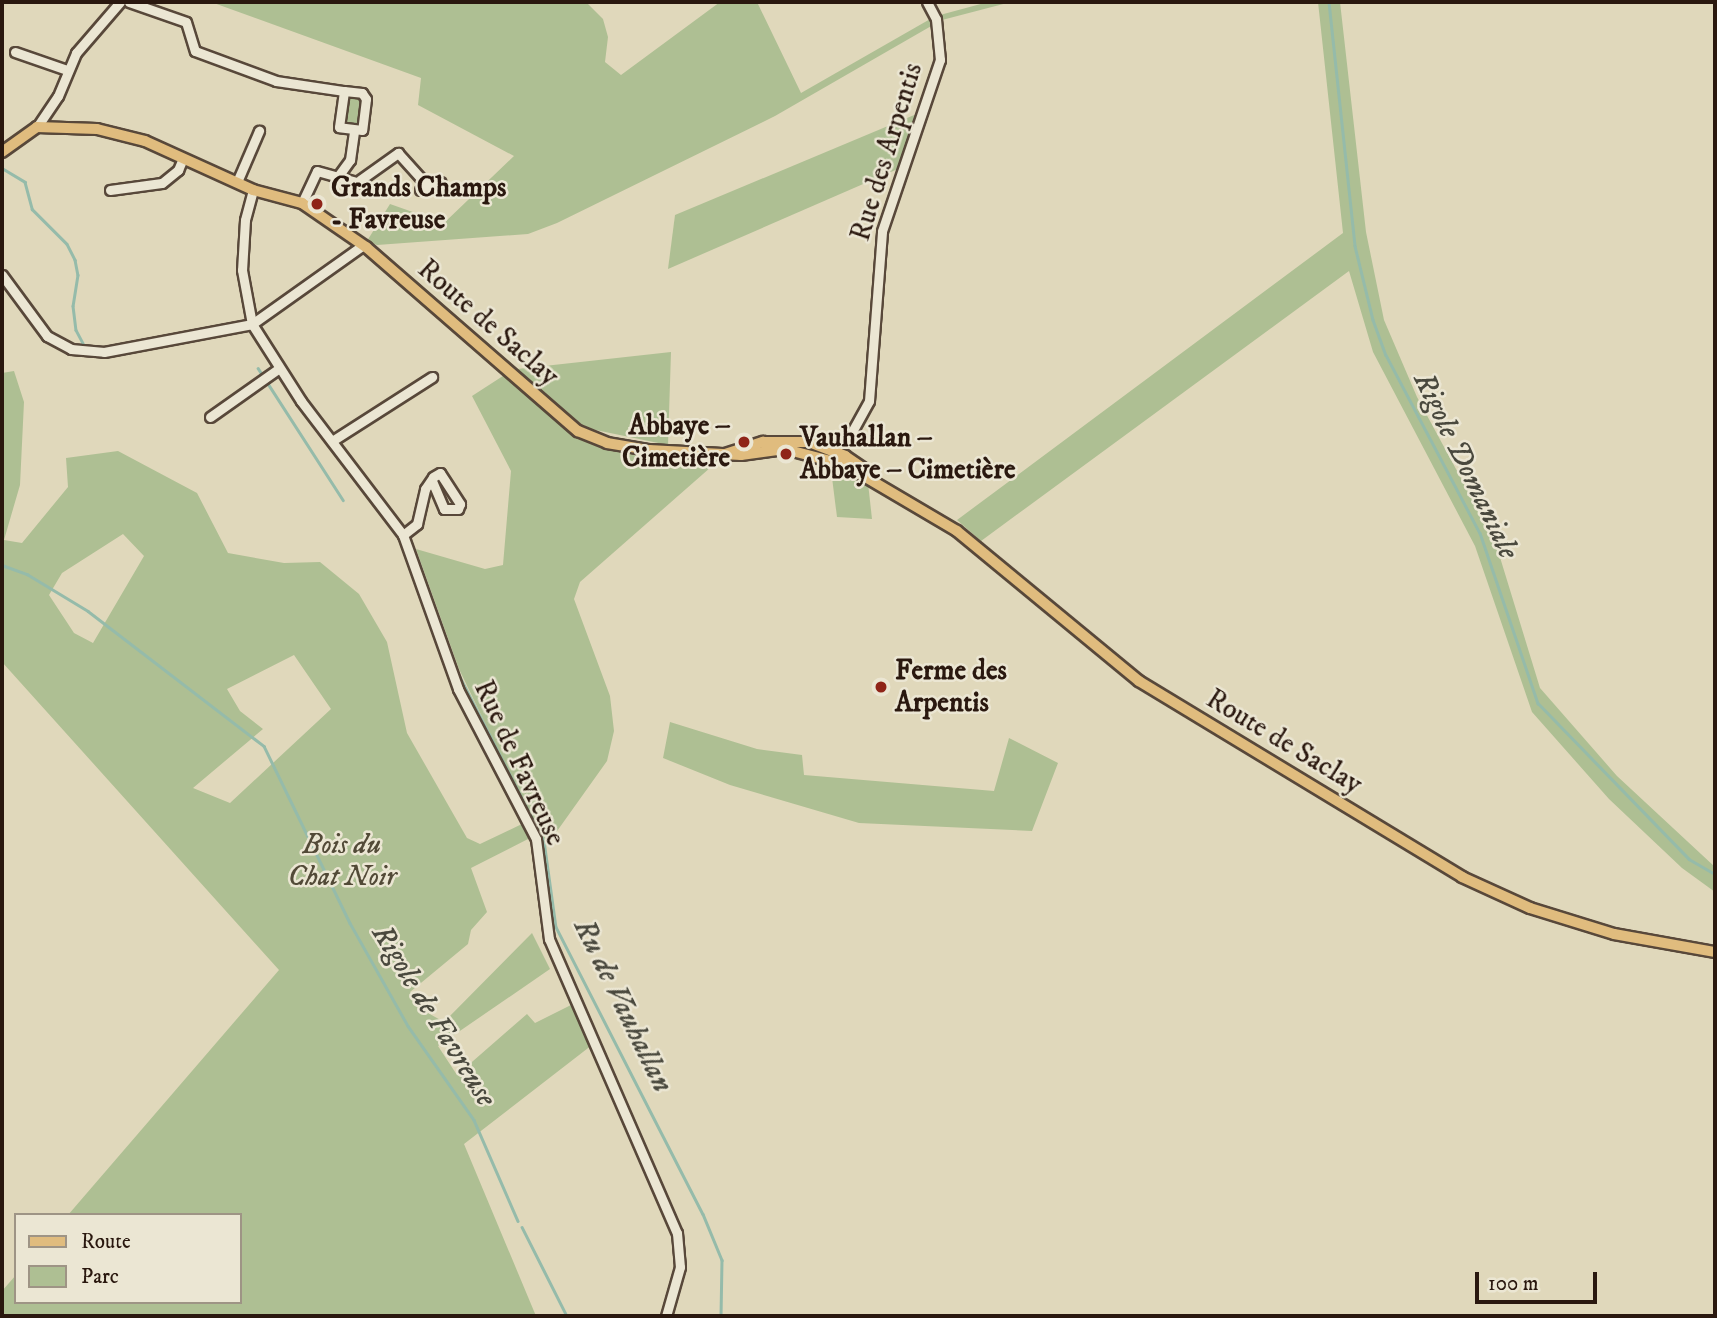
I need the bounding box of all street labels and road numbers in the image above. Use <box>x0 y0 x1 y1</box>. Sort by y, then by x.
street label: Rue des Arpentis <box>844 59 930 245</box>
street label: Route de Saclay <box>411 253 565 393</box>
street label: Rue de Favreuse <box>466 675 572 851</box>
street label: Route de Saclay <box>1200 682 1368 802</box>

